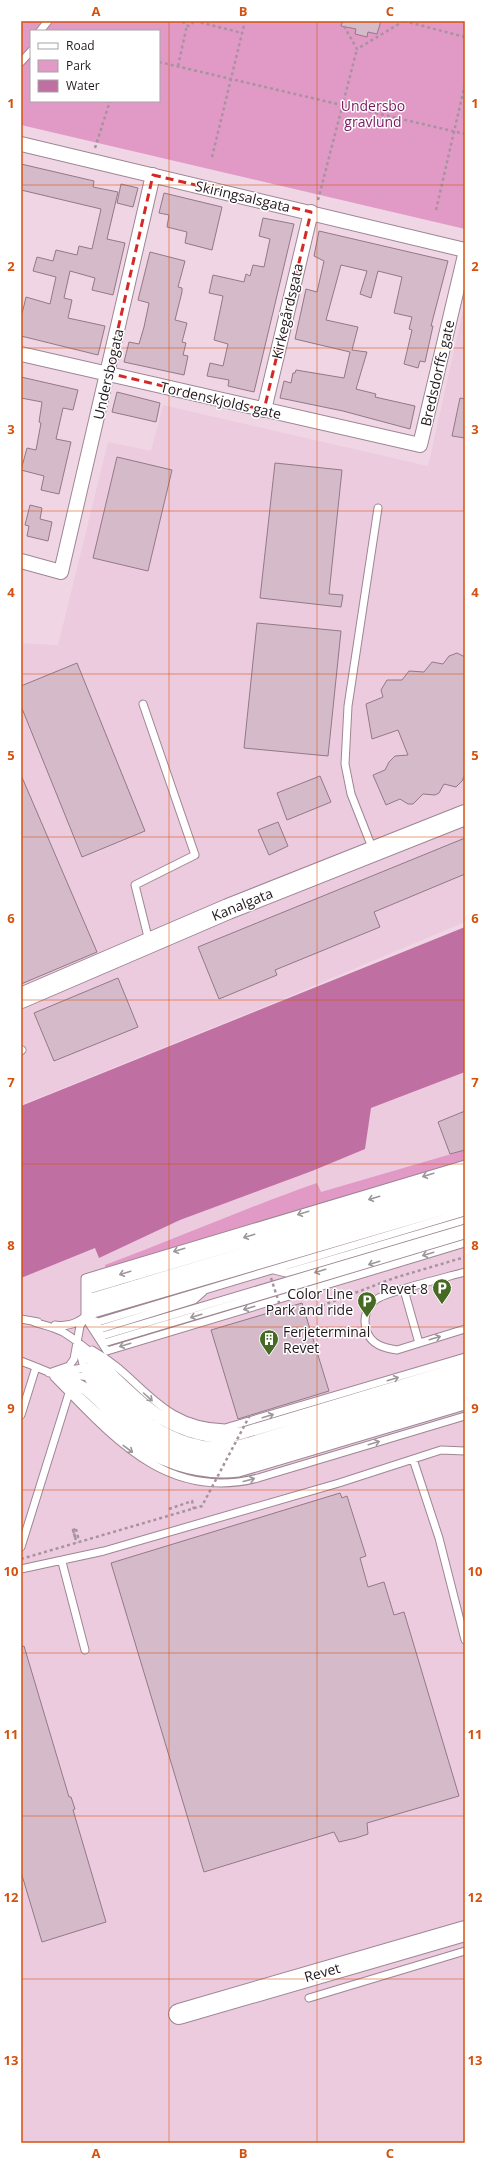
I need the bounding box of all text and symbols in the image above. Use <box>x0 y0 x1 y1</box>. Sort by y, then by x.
text: A <box>92 2 101 20</box>
text: B <box>239 2 248 20</box>
text: C <box>386 2 394 20</box>
legend <box>30 30 160 102</box>
text: Road <box>66 37 95 54</box>
text: Park <box>66 57 92 74</box>
text: Water <box>66 77 100 94</box>
text: 1 <box>7 94 15 112</box>
text: 1 <box>471 94 479 112</box>
park label: Undersbo gravlund <box>341 96 405 131</box>
street label: Skiringsalsgata <box>194 176 292 216</box>
text: 2 <box>7 257 15 275</box>
text: 2 <box>471 257 479 275</box>
street label: Kirkegårdsgata <box>267 261 307 361</box>
street label: Bredsdorffs gate <box>416 318 458 428</box>
street label: Undersbogata <box>88 327 128 421</box>
street label: Tordenskjolds gate <box>159 377 283 423</box>
text: 3 <box>7 420 15 438</box>
text: 3 <box>471 420 479 438</box>
text: 4 <box>7 583 15 601</box>
text: 4 <box>471 583 479 601</box>
text: 5 <box>7 746 15 764</box>
text: 5 <box>471 746 479 764</box>
street label: Kanalgata <box>209 883 275 925</box>
text: 6 <box>7 909 15 927</box>
text: 6 <box>471 909 479 927</box>
text: 7 <box>7 1073 15 1091</box>
text: 7 <box>471 1073 479 1091</box>
one-way arrow <box>421 1172 434 1179</box>
one-way arrow <box>368 1195 381 1202</box>
one-way arrow <box>297 1210 310 1217</box>
one-way arrow <box>243 1233 256 1240</box>
text: 8 <box>7 1236 15 1254</box>
text: 8 <box>471 1236 479 1254</box>
one-way arrow <box>172 1247 185 1254</box>
one-way arrow <box>421 1251 434 1258</box>
one-way arrow <box>368 1260 381 1267</box>
one-way arrow <box>314 1268 327 1275</box>
one-way arrow <box>119 1270 132 1277</box>
parking icon: Revet 8 <box>431 1277 453 1305</box>
place label: Revet 8 <box>380 1279 428 1298</box>
place label: Color Line Park and ride <box>266 1284 353 1319</box>
parking icon: Color Line Park and ride <box>356 1290 378 1318</box>
one-way arrow <box>243 1305 256 1312</box>
one-way arrow <box>190 1313 203 1320</box>
place label: Ferjeterminal Revet <box>283 1322 370 1357</box>
building icon: Ferjeterminal Revet <box>258 1328 280 1356</box>
one-way arrow <box>428 1334 441 1341</box>
one-way arrow <box>119 1342 132 1349</box>
one-way arrow <box>386 1375 399 1382</box>
one-way arrow <box>143 1392 153 1401</box>
text: 9 <box>7 1399 15 1417</box>
text: 9 <box>471 1399 479 1417</box>
one-way arrow <box>262 1412 275 1419</box>
one-way arrow <box>367 1439 380 1446</box>
one-way arrow <box>122 1444 133 1453</box>
one-way arrow <box>242 1476 255 1484</box>
text: 10 <box>4 1562 18 1580</box>
text: 10 <box>468 1562 482 1580</box>
text: 11 <box>4 1725 18 1743</box>
text: 11 <box>468 1725 482 1743</box>
text: 12 <box>4 1888 19 1906</box>
text: 12 <box>468 1888 483 1906</box>
street label: Revet <box>302 1958 342 1986</box>
text: 13 <box>4 2051 18 2069</box>
text: 13 <box>468 2051 482 2069</box>
text: A <box>92 2144 101 2162</box>
text: B <box>239 2144 248 2162</box>
text: C <box>386 2144 394 2162</box>

